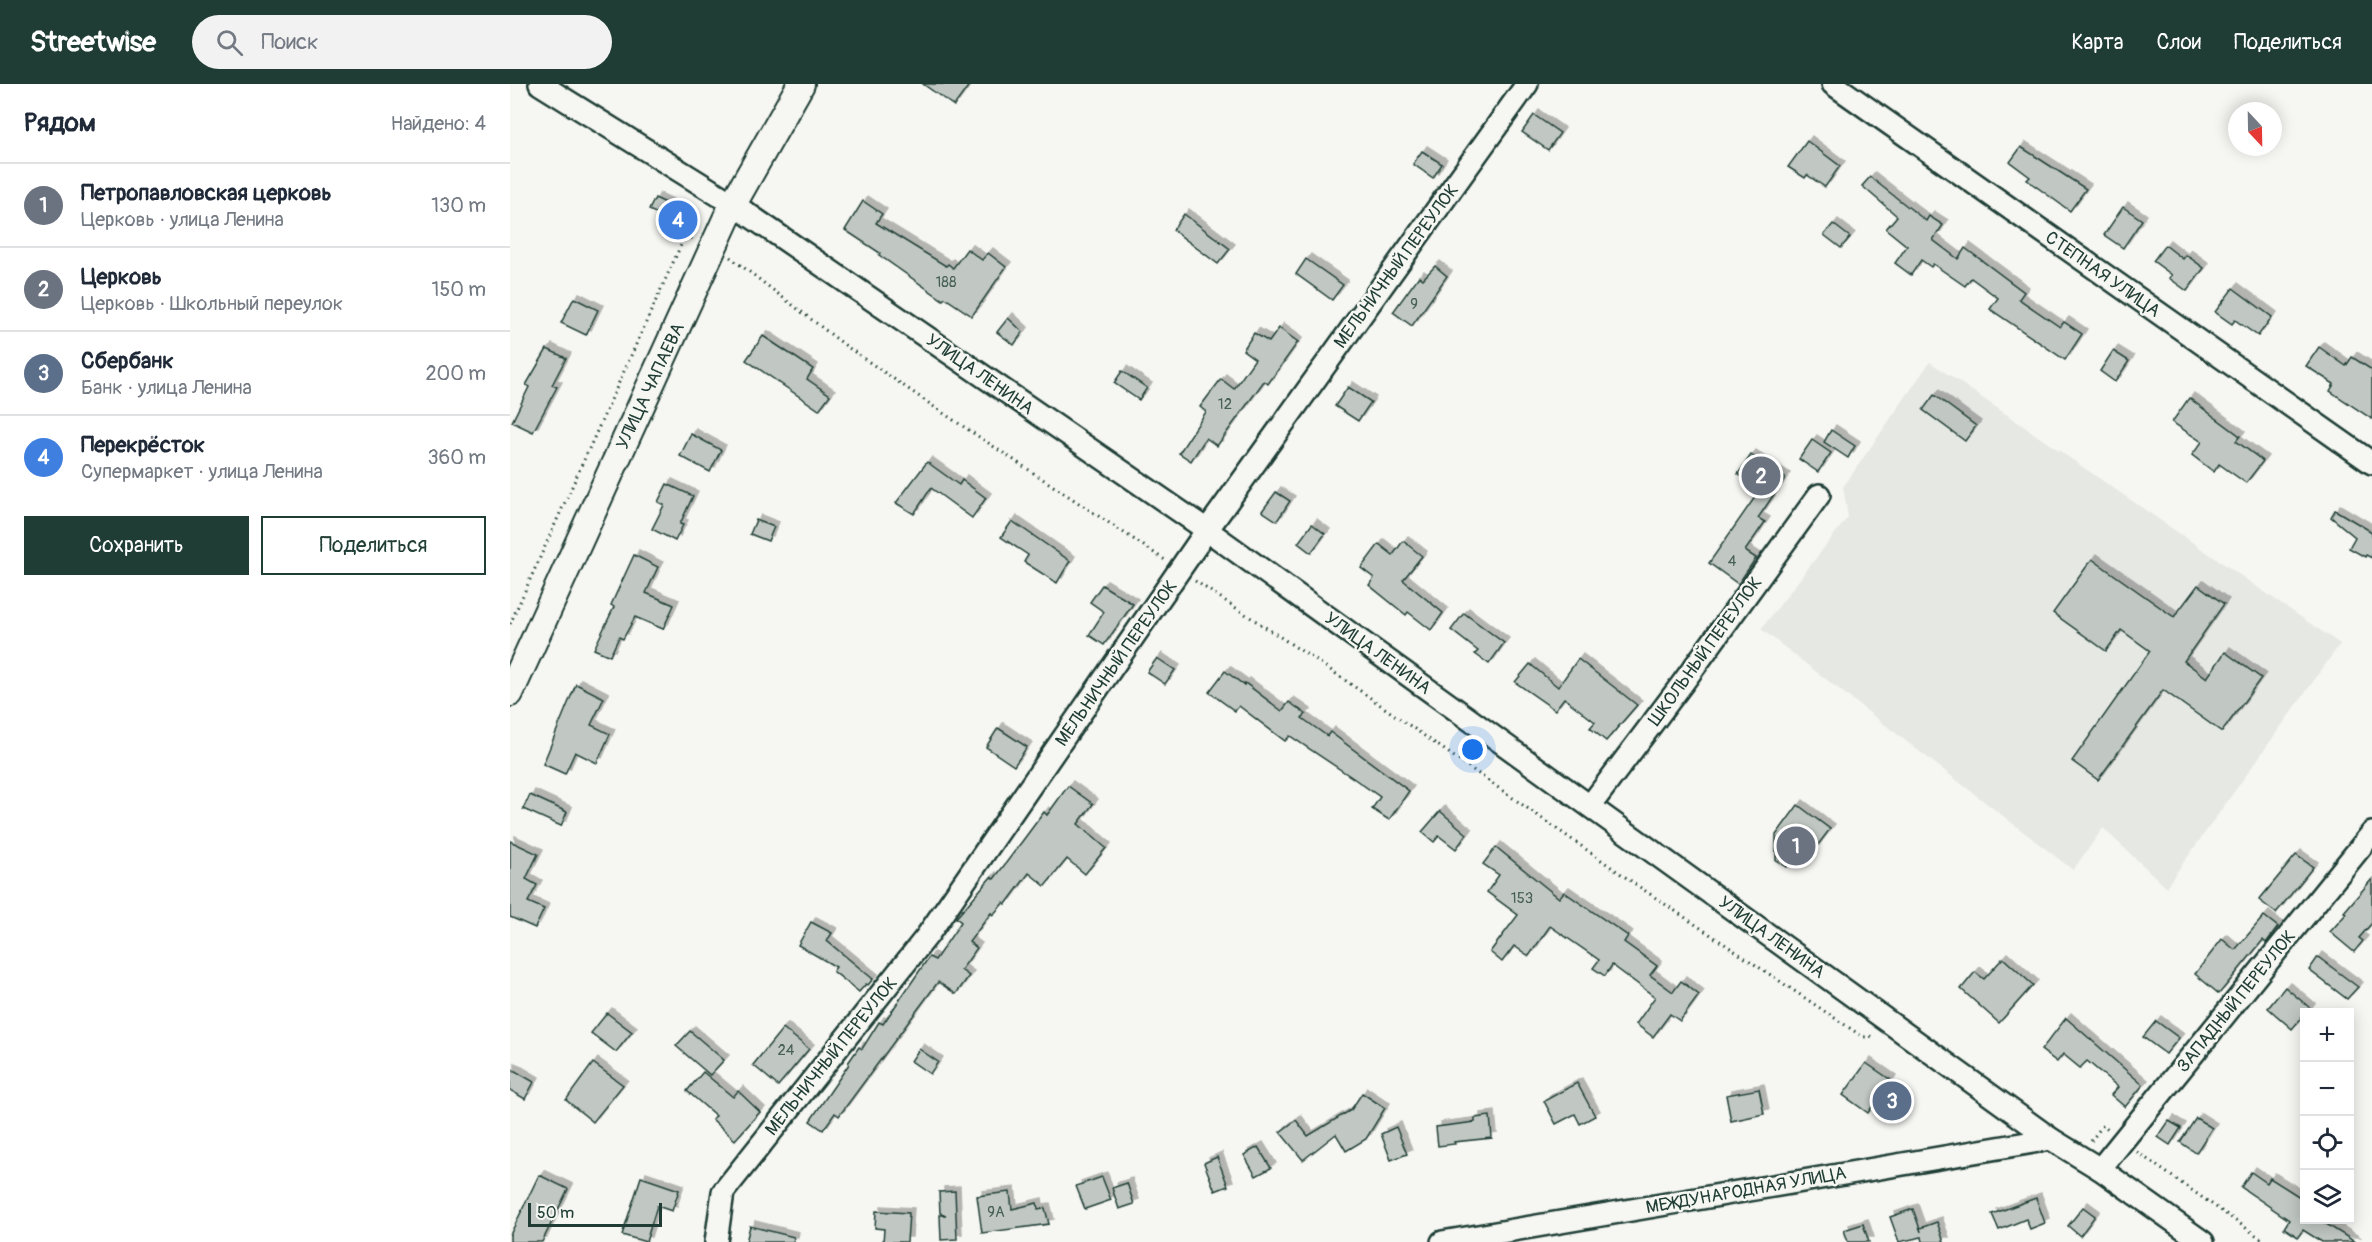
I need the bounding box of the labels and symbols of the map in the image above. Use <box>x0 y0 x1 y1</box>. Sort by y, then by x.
north arrow <box>2228 102 2282 156</box>
street label: МЕЛЬНИЧНЫЙ ПЕРЕУЛОК <box>1329 180 1464 353</box>
pin: 4 <box>658 198 698 242</box>
street label: СТЕПНАЯ УЛИЦА <box>2041 226 2165 323</box>
house number: 188 <box>936 273 957 292</box>
house number: 9 <box>1410 295 1418 314</box>
street label: УЛИЦА ЧАПАЕВА <box>611 319 690 453</box>
street label: УЛИЦА ЛЕНИНА <box>921 329 1038 420</box>
house number: 12 <box>1218 395 1232 414</box>
pin: 2 <box>1742 454 1780 498</box>
house number: 4 <box>1728 552 1737 571</box>
street label: ШКОЛЬНЫЙ ПЕРЕУЛОК <box>1643 572 1767 730</box>
street label: МЕЛЬНИЧНЫЙ ПЕРЕУЛОК <box>1050 576 1183 751</box>
street label: УЛИЦА ЛЕНИНА <box>1320 607 1436 700</box>
your location <box>1458 735 1487 764</box>
pin: 1 <box>1776 824 1816 868</box>
house number: 153 <box>1511 889 1533 908</box>
street label: УЛИЦА ЛЕНИНА <box>1714 891 1830 984</box>
street label: ЗАПАДНЫЙ ПЕРЕУЛОК <box>2172 925 2301 1077</box>
street label: МЕЛЬНИЧНЫЙ ПЕРЕУЛОК <box>760 972 903 1140</box>
house number: 24 <box>777 1041 795 1060</box>
pin: 3 <box>1872 1078 1912 1124</box>
street label: МЕЖДУНАРОДНАЯ УЛИЦА <box>1644 1161 1848 1219</box>
scale bar <box>528 1200 662 1228</box>
house number: 9А <box>987 1203 1005 1222</box>

